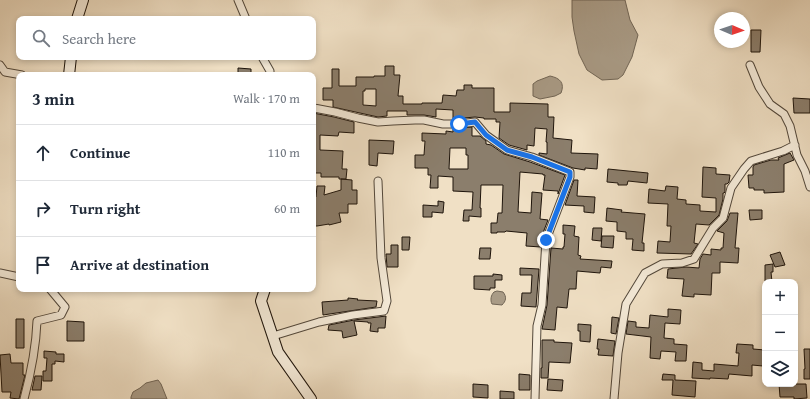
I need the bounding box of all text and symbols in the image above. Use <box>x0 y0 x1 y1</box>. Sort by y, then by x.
north arrow <box>714 12 750 48</box>
search box <box>16 16 316 60</box>
icon: search <box>30 27 52 49</box>
text: Search here <box>62 28 136 49</box>
text: 3 min <box>32 86 74 111</box>
text: Walk · 170 m <box>233 89 300 108</box>
route start <box>450 115 468 133</box>
icon: ahead <box>32 142 54 164</box>
text: Continue <box>70 142 131 163</box>
text: 110 m <box>268 143 300 162</box>
icon: right <box>32 198 54 220</box>
text: Turn right <box>70 198 141 219</box>
text: 60 m <box>274 199 300 218</box>
route end <box>537 231 555 249</box>
icon: arrive <box>32 254 54 276</box>
text: Arrive at destination <box>70 254 209 275</box>
map controls <box>762 279 798 387</box>
button: + <box>762 279 798 315</box>
button: − <box>762 315 798 351</box>
button: layers <box>762 351 798 387</box>

